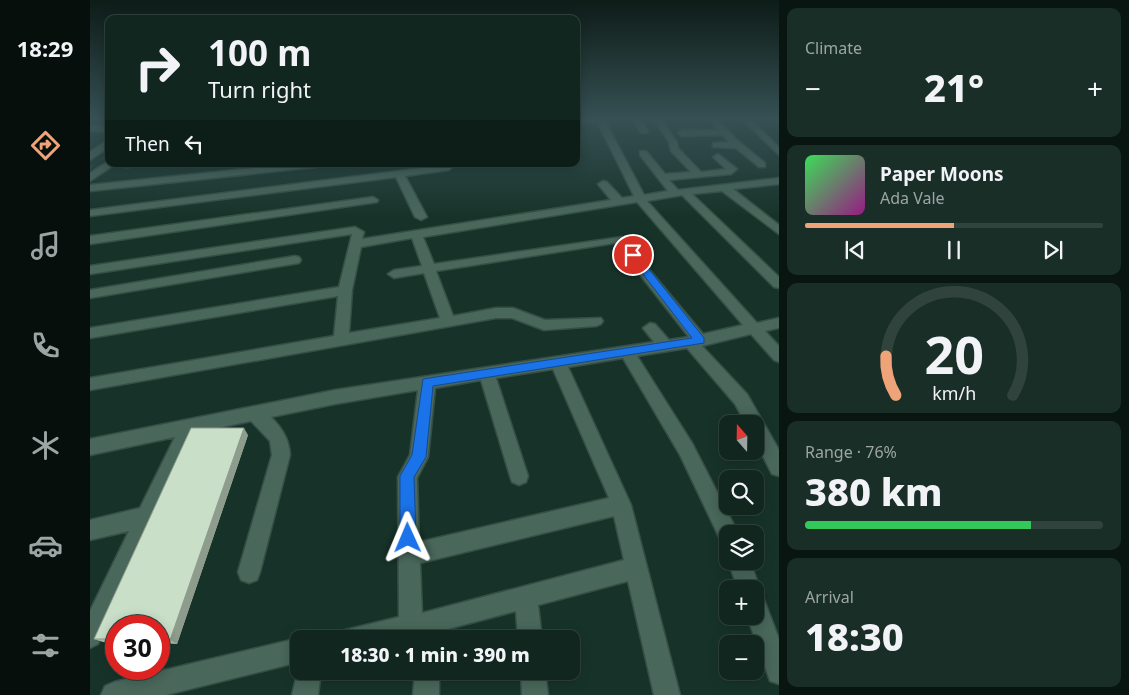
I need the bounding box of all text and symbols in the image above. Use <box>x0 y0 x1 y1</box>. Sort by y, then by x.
text: 100 m <box>208 29 311 76</box>
text: 18:29 <box>17 33 73 63</box>
icon: right <box>125 35 190 100</box>
text: Climate <box>805 37 862 59</box>
text: 21° <box>924 61 984 113</box>
text: − <box>805 69 821 107</box>
text: + <box>1087 69 1103 107</box>
text: Turn right <box>208 74 311 104</box>
icon: directions <box>28 128 63 163</box>
icon: left <box>180 130 208 158</box>
text: Then <box>125 131 170 157</box>
text: Paper Moons <box>880 161 1004 187</box>
text: Ada Vale <box>880 187 945 209</box>
icon: music <box>28 228 63 263</box>
pin <box>612 234 654 276</box>
icon: previous <box>841 236 869 264</box>
icon: pause <box>940 236 968 264</box>
icon: next <box>1039 236 1067 264</box>
icon: arrive <box>619 241 647 269</box>
text: 20 <box>924 318 984 389</box>
icon: phone <box>28 328 63 363</box>
text: km/h <box>932 381 976 405</box>
north arrow <box>719 415 764 460</box>
map controls <box>719 415 764 680</box>
icon: climate <box>28 428 63 463</box>
text: Range · 76% <box>805 441 897 463</box>
text: 380 km <box>805 465 943 517</box>
button: search <box>719 470 764 515</box>
position arrow <box>381 511 433 563</box>
button: layers <box>719 525 764 570</box>
icon: car <box>28 528 63 563</box>
button: + <box>719 580 764 625</box>
text: Arrival <box>805 586 854 608</box>
text: 18:30 <box>805 610 904 662</box>
speed limit sign: 30 <box>105 615 170 680</box>
icon: filters <box>28 628 63 663</box>
button: − <box>719 635 764 680</box>
text: 18:30 · 1 min · 390 m <box>340 642 530 668</box>

